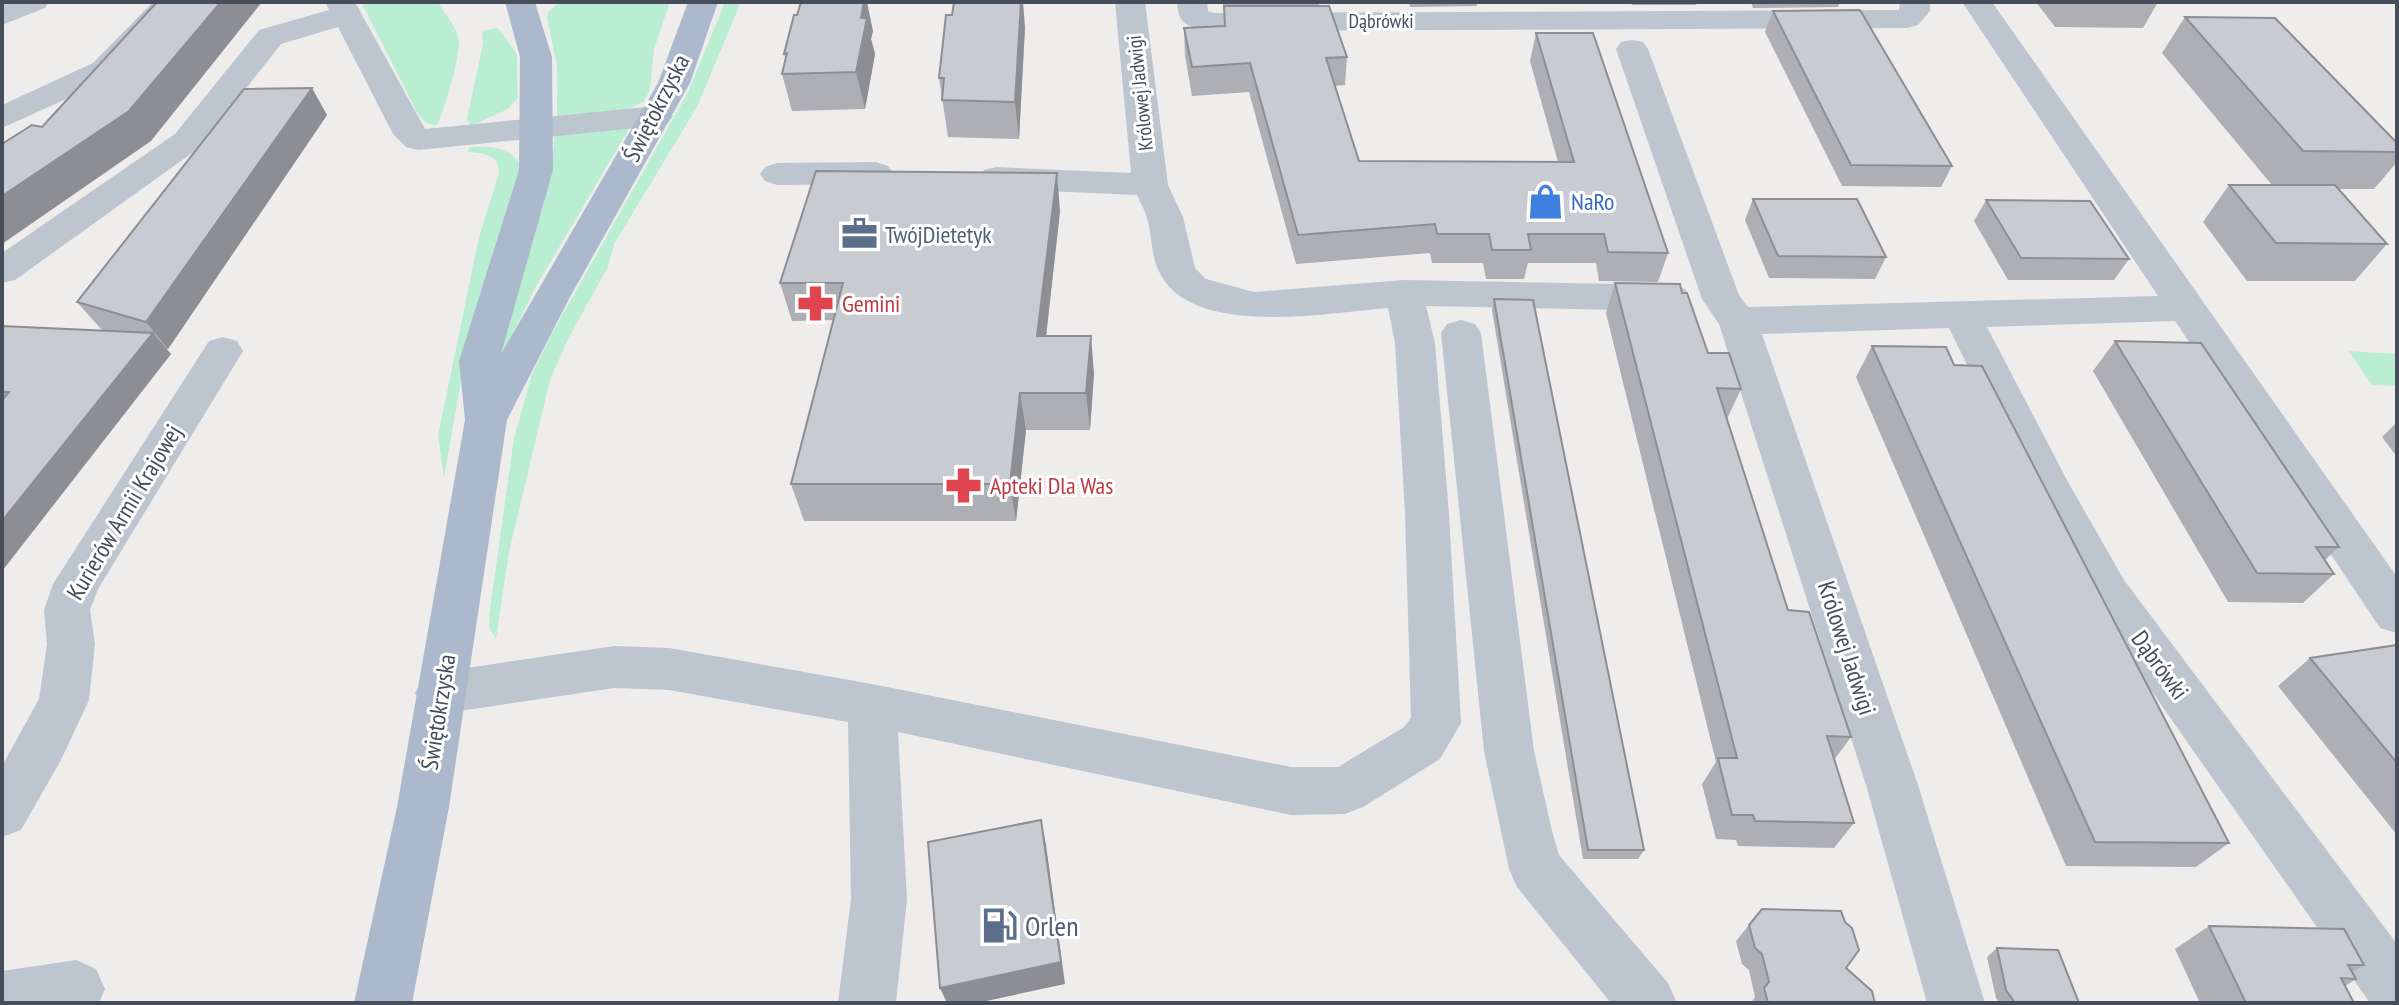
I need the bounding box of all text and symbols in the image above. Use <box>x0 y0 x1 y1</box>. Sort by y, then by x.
street label: Dąbrówki <box>1348 8 1414 34</box>
street label: Królowej Jadwigi <box>1121 34 1159 152</box>
street label: Świętokrzyska <box>616 49 696 167</box>
shop icon: NaRo <box>1526 182 1564 220</box>
place label: NaRo <box>1571 186 1614 217</box>
office icon: TwójDietetyk <box>840 215 878 253</box>
place label: TwójDietetyk <box>885 219 992 250</box>
pharmacy icon: Gemini <box>797 284 835 322</box>
place label: Gemini <box>842 288 900 319</box>
street label: Kurierów Armii Krajowej <box>59 419 189 605</box>
pharmacy icon: Apteki Dla Was <box>945 466 983 504</box>
place label: Apteki Dla Was <box>990 470 1113 501</box>
street label: Królowej Jadwigi <box>1811 577 1883 719</box>
street label: Dąbrówki <box>2125 624 2195 706</box>
street label: Świętokrzyska <box>414 652 462 772</box>
fuel station icon: Orlen <box>980 906 1018 944</box>
place label: Orlen <box>1025 907 1078 944</box>

